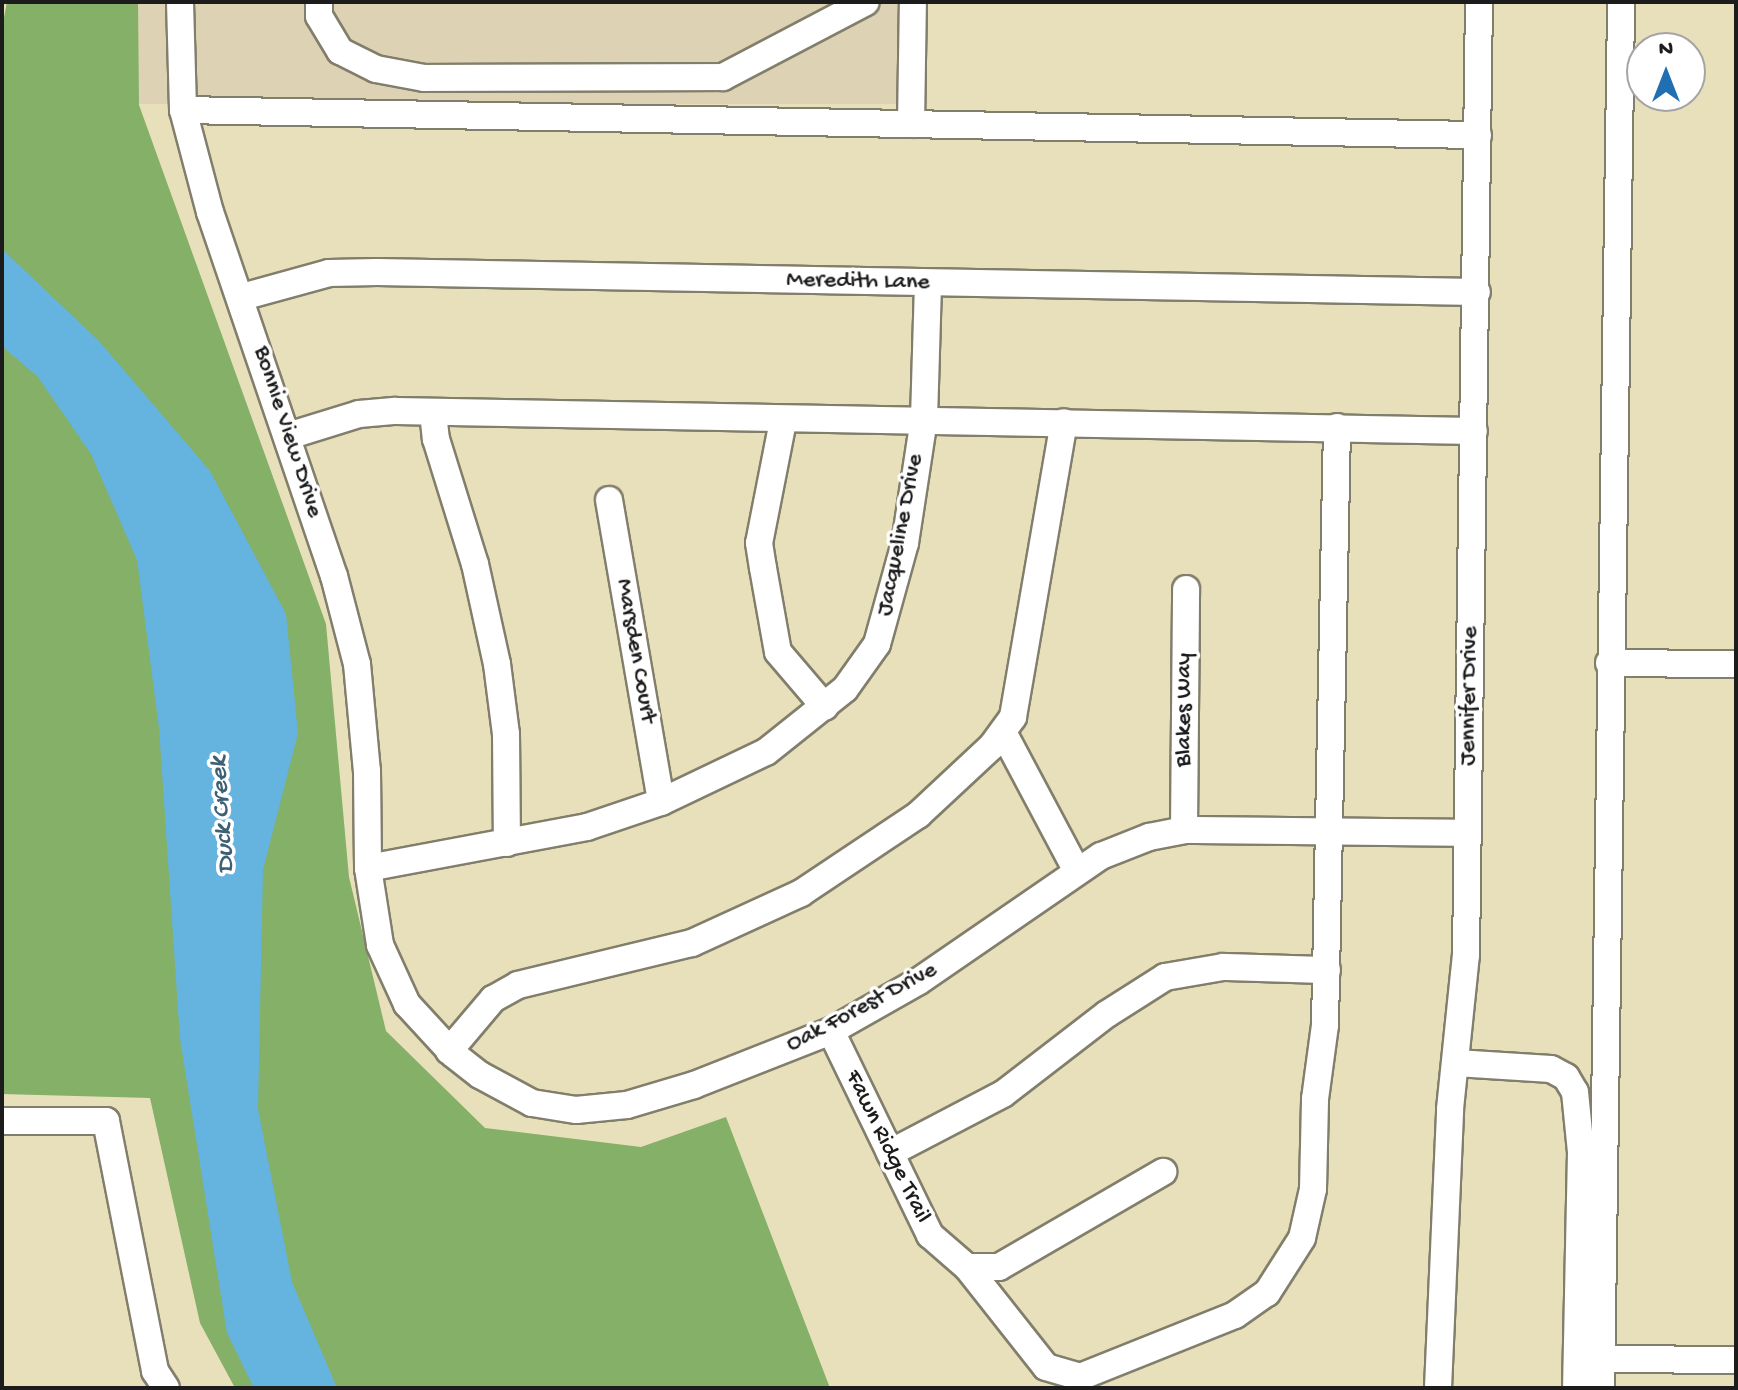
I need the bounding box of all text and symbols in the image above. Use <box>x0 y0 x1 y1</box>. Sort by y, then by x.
north arrow <box>1626 32 1706 112</box>
text: N <box>1659 37 1673 63</box>
street label: Meredith Lane <box>786 266 930 298</box>
street label: Bonnie View Drive <box>246 343 328 521</box>
street label: Jacqueline Drive <box>871 452 931 618</box>
street label: Marsden Court <box>608 577 662 725</box>
street label: Jennifer Drive <box>1454 626 1486 766</box>
street label: Blakes Way <box>1171 653 1199 767</box>
water label: Duck Creek <box>204 755 244 875</box>
street label: Oak Forest Drive <box>782 956 942 1060</box>
street label: Fawn Ridge Trail <box>838 1066 936 1228</box>

